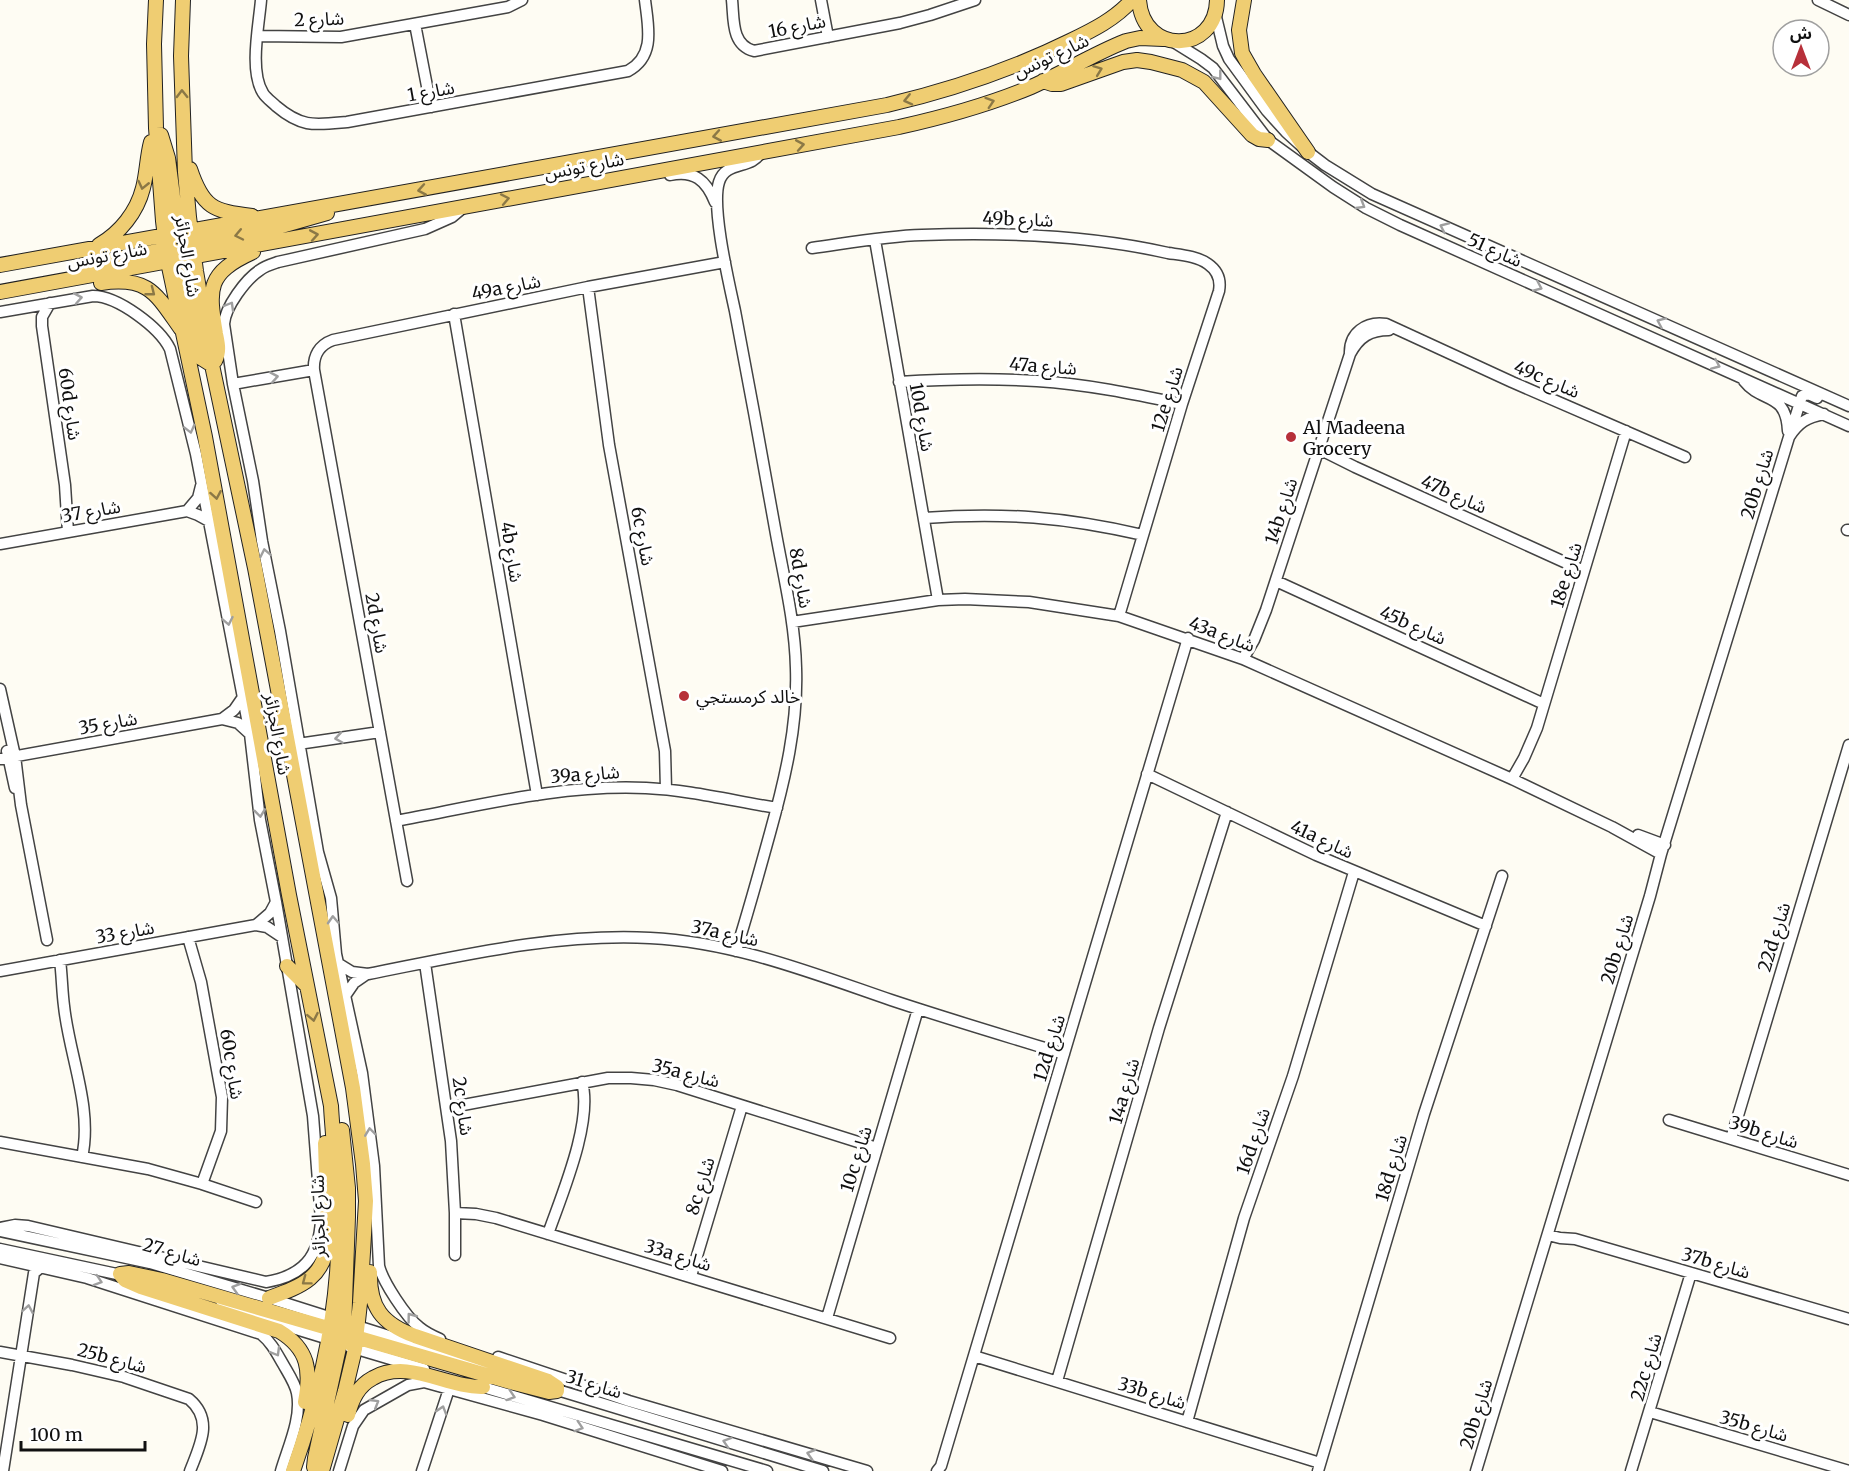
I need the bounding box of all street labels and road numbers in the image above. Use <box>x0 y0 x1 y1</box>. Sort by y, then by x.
street label: شارع 2 <box>294 7 345 34</box>
street label: شارع 16 <box>766 9 828 46</box>
street label: شارع تونس <box>1009 28 1094 86</box>
street label: شارع 1 <box>406 76 457 109</box>
street label: شارع تونس <box>542 147 626 188</box>
street label: 49b شارع <box>982 206 1054 235</box>
street label: شارع الجزائر <box>167 212 206 299</box>
street label: شارع 51 <box>1463 228 1526 275</box>
street label: شارع تونس <box>65 237 149 276</box>
street label: 49a شارع <box>470 269 543 308</box>
street label: 47a شارع <box>1008 352 1078 383</box>
street label: 49c شارع <box>1509 355 1583 406</box>
street label: 12e شارع <box>1146 363 1191 435</box>
street label: 60d شارع <box>51 366 86 442</box>
street label: 10d شارع <box>902 381 939 454</box>
street label: 20b شارع <box>1735 446 1781 523</box>
street label: 47b شارع <box>1416 469 1491 521</box>
street label: 14b شارع <box>1260 475 1305 548</box>
street label: شارع 37 <box>60 495 123 530</box>
street label: 6c شارع <box>623 505 660 568</box>
street label: 4b شارع <box>493 520 528 584</box>
street label: 18e شارع <box>1545 539 1590 611</box>
street label: 8d شارع <box>781 546 818 611</box>
street label: 2d شارع <box>357 591 394 655</box>
street label: 45b شارع <box>1375 600 1450 653</box>
street label: 43a شارع <box>1185 611 1258 660</box>
street label: شارع الجزائر <box>256 690 297 777</box>
street label: شارع 35 <box>77 707 140 742</box>
street label: 39a شارع <box>549 760 621 791</box>
street label: 41a شارع <box>1286 814 1357 866</box>
street label: 22d شارع <box>1753 900 1798 975</box>
street label: 20b شارع <box>1595 911 1641 988</box>
street label: 37a شارع <box>689 915 761 954</box>
street label: شارع 33 <box>94 916 157 951</box>
street label: 12d شارع <box>1028 1012 1073 1085</box>
street label: 60c شارع <box>212 1027 249 1101</box>
street label: 35a شارع <box>649 1054 722 1095</box>
street label: 14a شارع <box>1104 1055 1147 1127</box>
street label: 2c شارع <box>445 1075 478 1137</box>
street label: 16d شارع <box>1231 1105 1278 1178</box>
street label: 39b شارع <box>1726 1111 1801 1156</box>
street label: 10c شارع <box>835 1123 880 1196</box>
street label: 18d شارع <box>1370 1132 1415 1205</box>
street label: 8c شارع <box>680 1154 723 1219</box>
street label: شارع الجزائر <box>306 1174 333 1259</box>
street label: شارع 27 <box>139 1233 204 1274</box>
street label: 33a شارع <box>641 1234 714 1279</box>
street label: 37b شارع <box>1678 1242 1753 1287</box>
street label: 22c شارع <box>1625 1330 1670 1404</box>
street label: 25b شارع <box>74 1338 149 1381</box>
street label: شارع 31 <box>562 1365 625 1406</box>
street label: 33b شارع <box>1114 1372 1189 1417</box>
street label: 20b شارع <box>1454 1376 1500 1453</box>
street label: 35b شارع <box>1716 1405 1791 1450</box>

